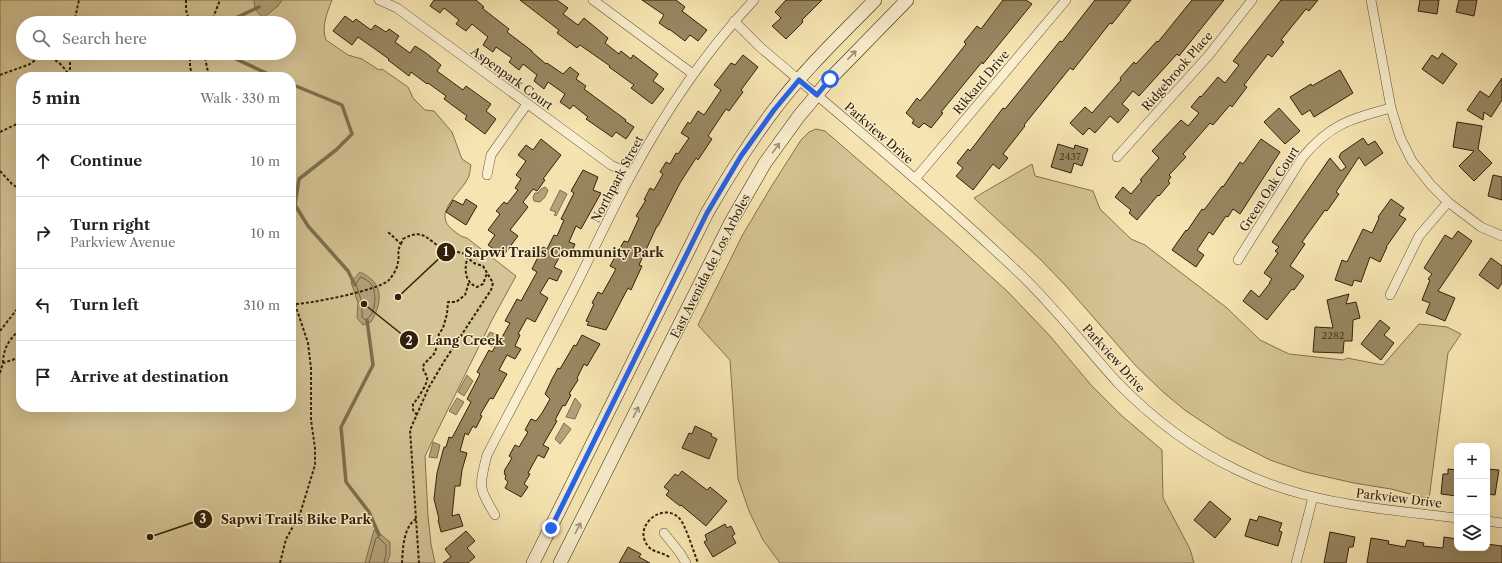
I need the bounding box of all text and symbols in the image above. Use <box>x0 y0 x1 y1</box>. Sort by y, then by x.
search box <box>16 16 296 60</box>
icon: search <box>30 27 52 49</box>
street label: Ridgebrook Place <box>1138 28 1216 114</box>
text: Search here <box>62 29 147 48</box>
street label: Aspenpark Court <box>467 43 557 113</box>
street label: Rikkard Drive <box>950 47 1012 117</box>
one-way arrow <box>848 50 857 60</box>
route start <box>821 70 839 88</box>
text: 5 min <box>32 88 80 108</box>
text: Walk · 330 m <box>200 90 280 106</box>
street label: Parkview Drive <box>841 99 917 167</box>
street label: Northpark Street <box>588 132 647 225</box>
one-way arrow <box>772 142 780 153</box>
street label: Green Oak Court <box>1236 143 1302 234</box>
icon: ahead <box>32 150 54 172</box>
house number: 2437 <box>1059 150 1081 163</box>
text: Continue <box>70 151 142 170</box>
text: 10 m <box>251 153 280 169</box>
street label: East Avenida de Los Arboles <box>667 191 753 341</box>
text: Turn right <box>70 215 150 234</box>
icon: right <box>32 222 54 244</box>
text: 10 m <box>251 225 280 241</box>
text: Parkview Avenue <box>70 234 176 250</box>
callout: Sapwi Trails Community Park <box>436 240 673 265</box>
text: 1 <box>443 244 449 259</box>
text: Sapwi Trails Community Park <box>464 244 664 260</box>
icon: left <box>32 294 54 316</box>
text: Turn left <box>70 295 139 314</box>
text: 310 m <box>244 297 280 313</box>
street label: Parkview Drive <box>1080 321 1149 395</box>
callout: Lang Creek <box>399 328 512 353</box>
house number: 2282 <box>1321 329 1345 342</box>
text: Lang Creek <box>427 332 504 348</box>
text: 2 <box>405 333 413 348</box>
icon: arrive <box>32 366 54 388</box>
text: Arrive at destination <box>70 367 229 386</box>
one-way arrow <box>633 406 640 418</box>
map controls <box>1454 443 1490 551</box>
button: + <box>1454 443 1490 479</box>
button: − <box>1454 479 1490 515</box>
street label: Parkview Drive <box>1355 485 1443 511</box>
callout: Sapwi Trails Bike Park <box>193 507 380 532</box>
text: 3 <box>200 511 207 526</box>
text: Sapwi Trails Bike Park <box>221 511 372 527</box>
button: layers <box>1454 515 1490 551</box>
route end <box>542 519 560 537</box>
one-way arrow <box>574 522 582 534</box>

